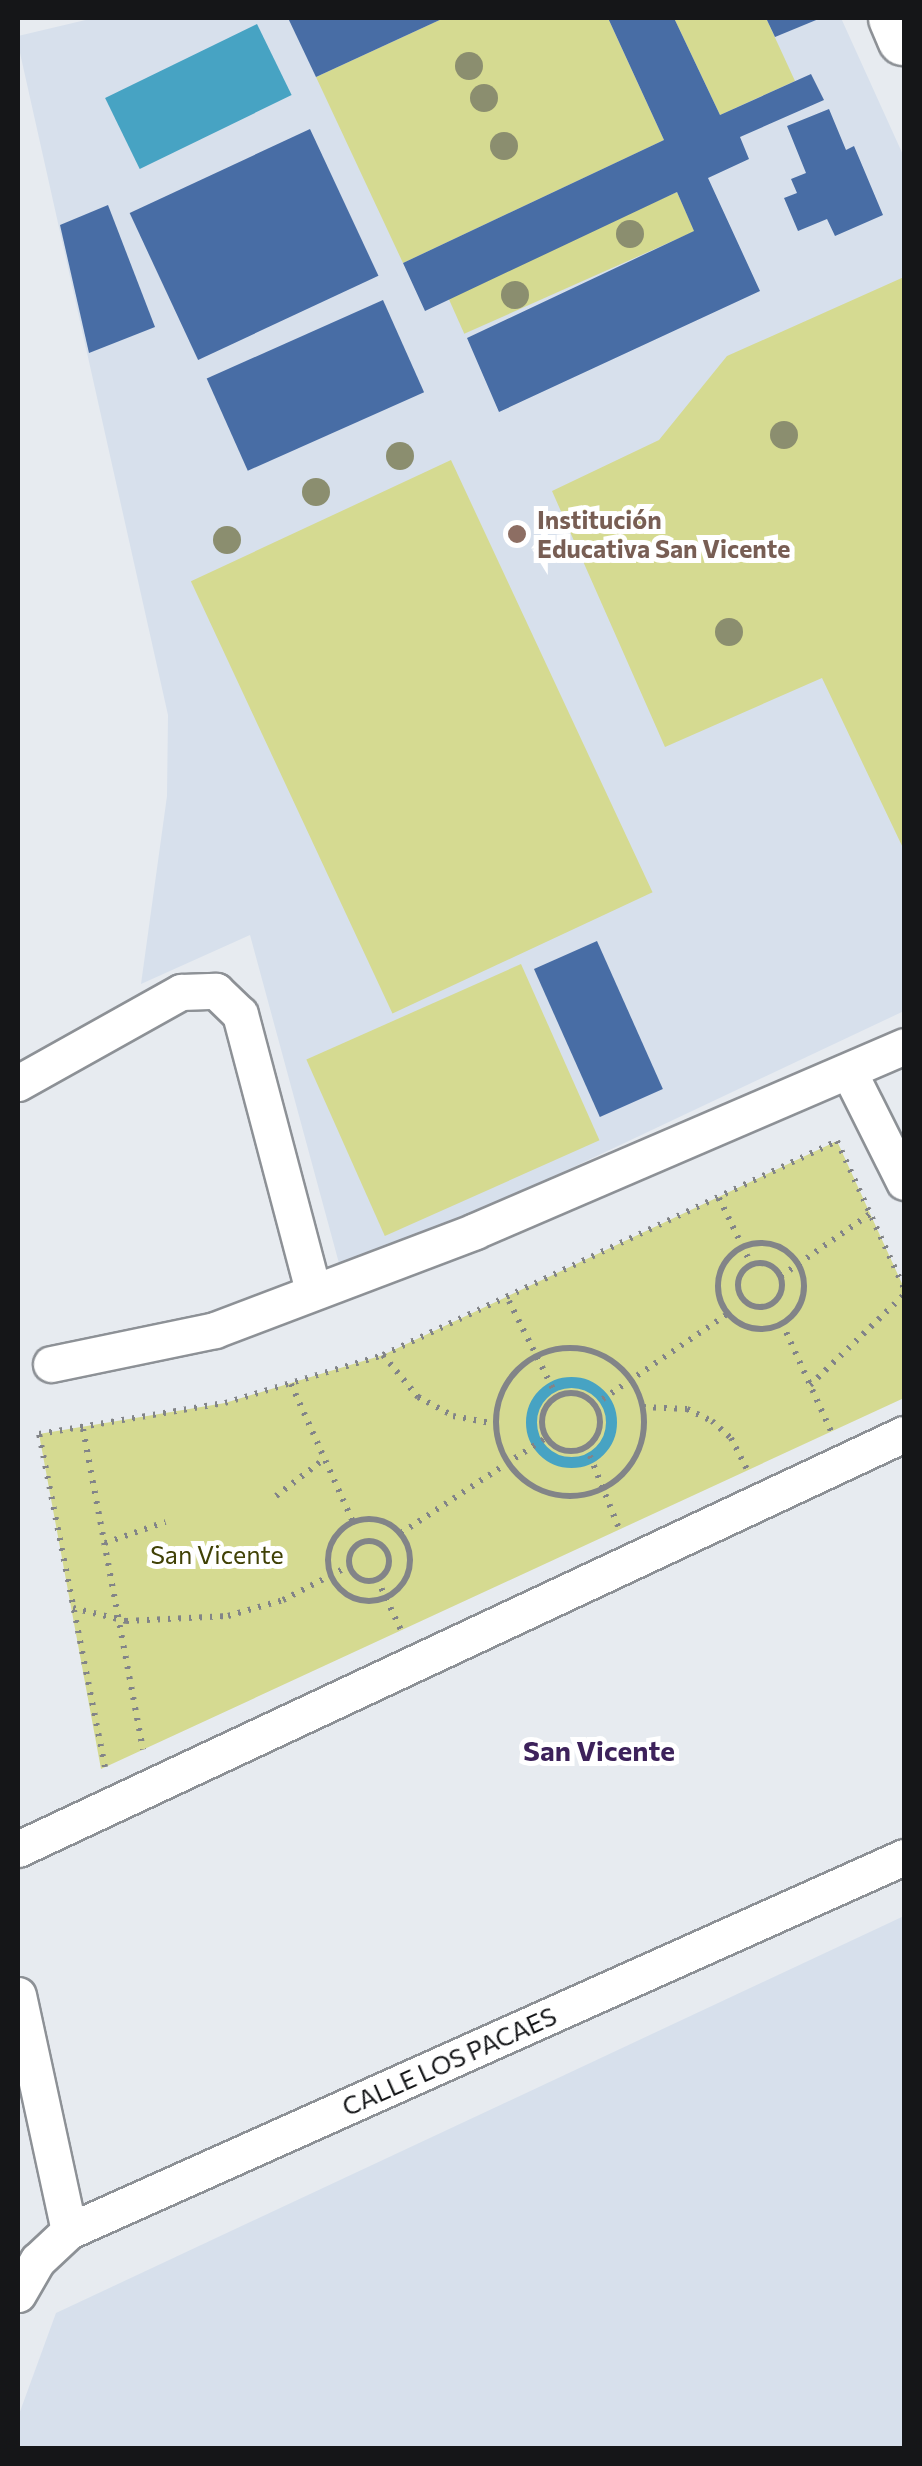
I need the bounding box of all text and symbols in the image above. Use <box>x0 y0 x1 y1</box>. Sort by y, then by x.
place label: Institución Educativa San Vicente <box>537 505 790 564</box>
marker: Institución Educativa San Vicente <box>506 523 528 545</box>
park label: San Vicente <box>150 1539 284 1569</box>
district label: San Vicente <box>523 1733 675 1767</box>
street label: CALLE LOS PACAES <box>337 2000 561 2122</box>

